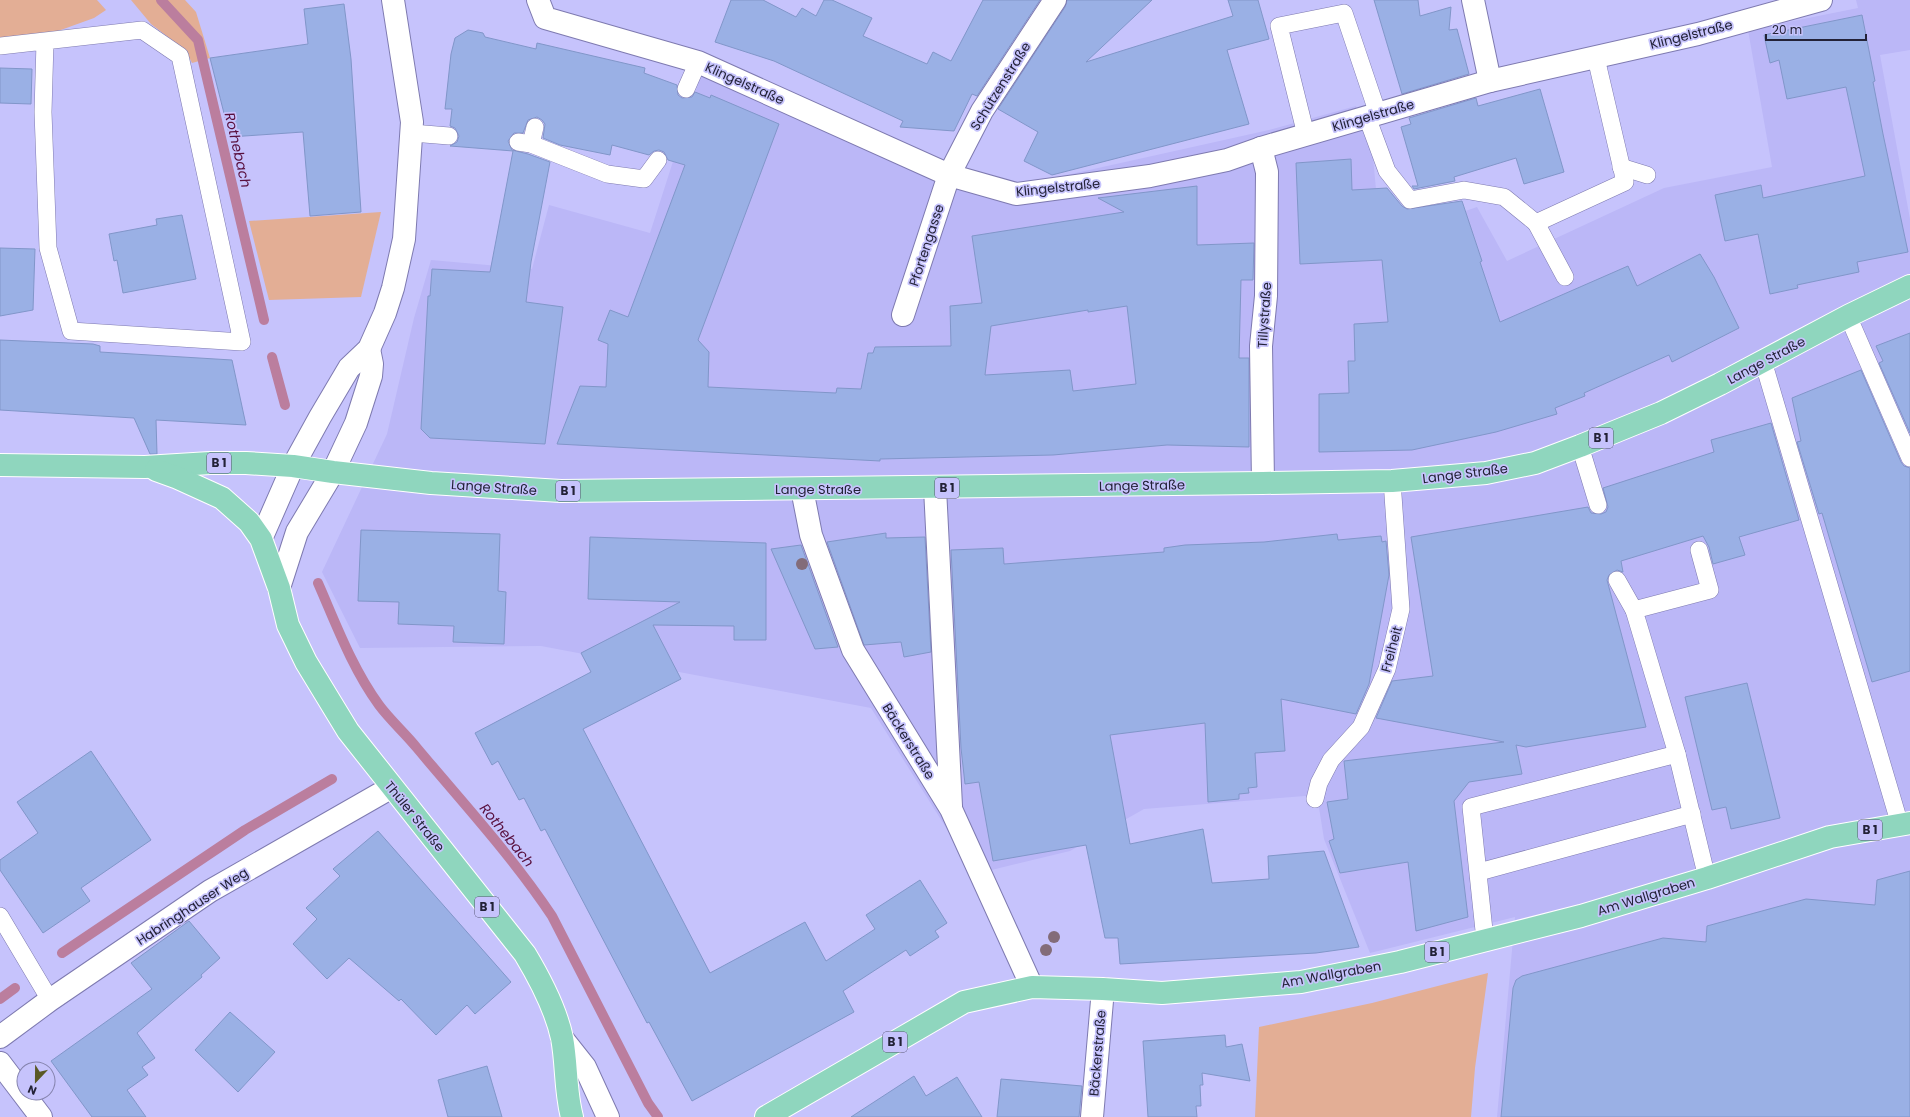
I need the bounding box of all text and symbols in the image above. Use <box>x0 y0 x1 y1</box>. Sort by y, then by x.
street label: Klingelstraße <box>1648 15 1734 54</box>
scale bar <box>1766 16 1866 42</box>
text: 20 m <box>1772 21 1802 38</box>
street label: Schützenstraße <box>966 38 1035 134</box>
street label: Klingelstraße <box>702 58 787 109</box>
street label: Klingelstraße <box>1330 95 1416 136</box>
water label: Rothebach <box>220 110 256 190</box>
street label: Klingelstraße <box>1015 174 1101 201</box>
street label: Pfortengasse <box>904 202 949 289</box>
street label: Tillystraße <box>1253 281 1276 349</box>
street label: Lange Straße <box>1724 332 1809 389</box>
road number: B 1 <box>1589 428 1613 448</box>
road number: B 1 <box>207 453 231 473</box>
street label: Lange Straße <box>1421 459 1509 488</box>
street label: Lange Straße <box>450 475 538 500</box>
street label: Lange Straße <box>1099 475 1185 496</box>
road number: B 1 <box>935 478 959 498</box>
street label: Lange Straße <box>775 480 861 499</box>
road number: B 1 <box>556 481 580 501</box>
street label: Freiheit <box>1376 624 1407 674</box>
street label: Bäckerstraße <box>878 700 940 783</box>
street label: Thüler Straße <box>380 777 449 856</box>
water label: Rothebach <box>475 799 539 871</box>
road number: B 1 <box>1858 820 1882 840</box>
street label: Habringhauser Weg <box>133 863 252 950</box>
street label: Am Wallgraben <box>1595 873 1697 920</box>
road number: B 1 <box>475 897 499 917</box>
road number: B 1 <box>1425 942 1449 962</box>
street label: Am Wallgraben <box>1280 956 1383 993</box>
street label: Bäckerstraße <box>1084 1009 1111 1097</box>
road number: B 1 <box>883 1032 907 1052</box>
north arrow <box>16 1061 56 1101</box>
text: N <box>25 1081 39 1099</box>

